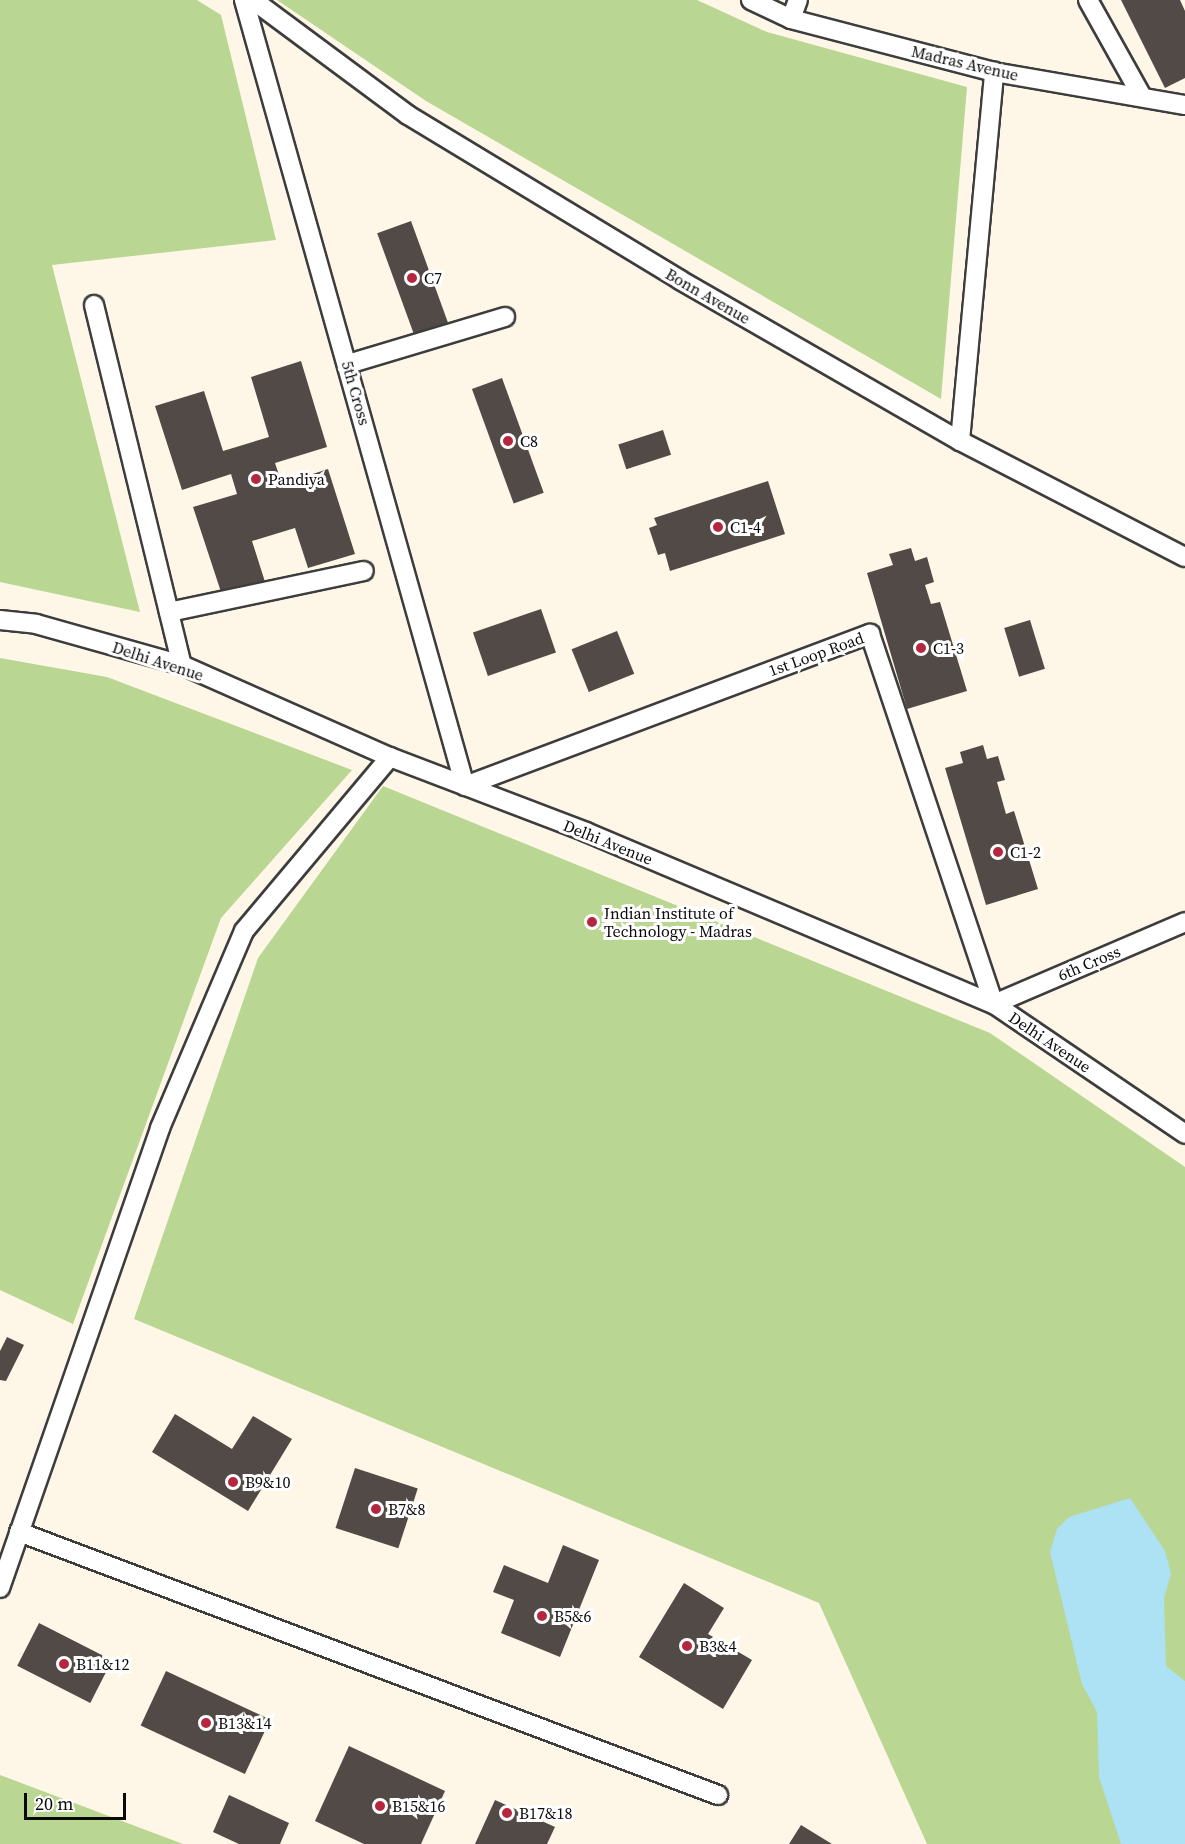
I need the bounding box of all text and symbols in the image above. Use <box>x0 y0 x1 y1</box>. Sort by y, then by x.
street label: Madras Avenue <box>910 41 1020 85</box>
street label: Bonn Avenue <box>662 264 754 328</box>
place label: C7 <box>424 268 442 288</box>
marker: C7 <box>405 271 419 285</box>
street label: 5th Cross <box>338 359 374 427</box>
place label: C8 <box>520 431 538 451</box>
marker: C8 <box>501 434 515 448</box>
place label: Pandiya <box>268 469 325 489</box>
marker: Pandiya <box>249 472 263 486</box>
place label: C1-4 <box>730 517 761 537</box>
marker: C1-4 <box>711 520 725 534</box>
street label: 1st Loop Road <box>766 628 866 680</box>
street label: Delhi Avenue <box>110 637 206 685</box>
place label: C1-3 <box>933 638 964 658</box>
marker: C1-3 <box>914 641 928 655</box>
street label: Delhi Avenue <box>560 815 656 869</box>
place label: C1-2 <box>1010 842 1041 862</box>
marker: C1-2 <box>991 845 1005 859</box>
place label: Indian Institute of Technology - Madras <box>604 903 752 941</box>
marker: Indian Institute of Technology - Madras <box>585 915 599 929</box>
street label: 6th Cross <box>1055 941 1123 985</box>
street label: Delhi Avenue <box>1005 1008 1095 1076</box>
place label: B9&10 <box>245 1472 291 1492</box>
marker: B9&10 <box>226 1475 240 1489</box>
place label: B7&8 <box>388 1499 426 1519</box>
marker: B7&8 <box>369 1502 383 1516</box>
place label: B5&6 <box>554 1606 592 1626</box>
marker: B5&6 <box>535 1609 549 1623</box>
place label: B3&4 <box>699 1636 737 1656</box>
marker: B3&4 <box>680 1639 694 1653</box>
place label: B11&12 <box>76 1654 130 1674</box>
marker: B11&12 <box>57 1657 71 1671</box>
place label: B13&14 <box>218 1713 272 1733</box>
marker: B13&14 <box>199 1716 213 1730</box>
scale bar <box>27 1781 129 1819</box>
text: 20 m <box>35 1791 73 1816</box>
place label: B15&16 <box>392 1796 446 1816</box>
marker: B15&16 <box>373 1799 387 1813</box>
place label: B17&18 <box>519 1803 573 1823</box>
marker: B17&18 <box>500 1806 514 1820</box>

